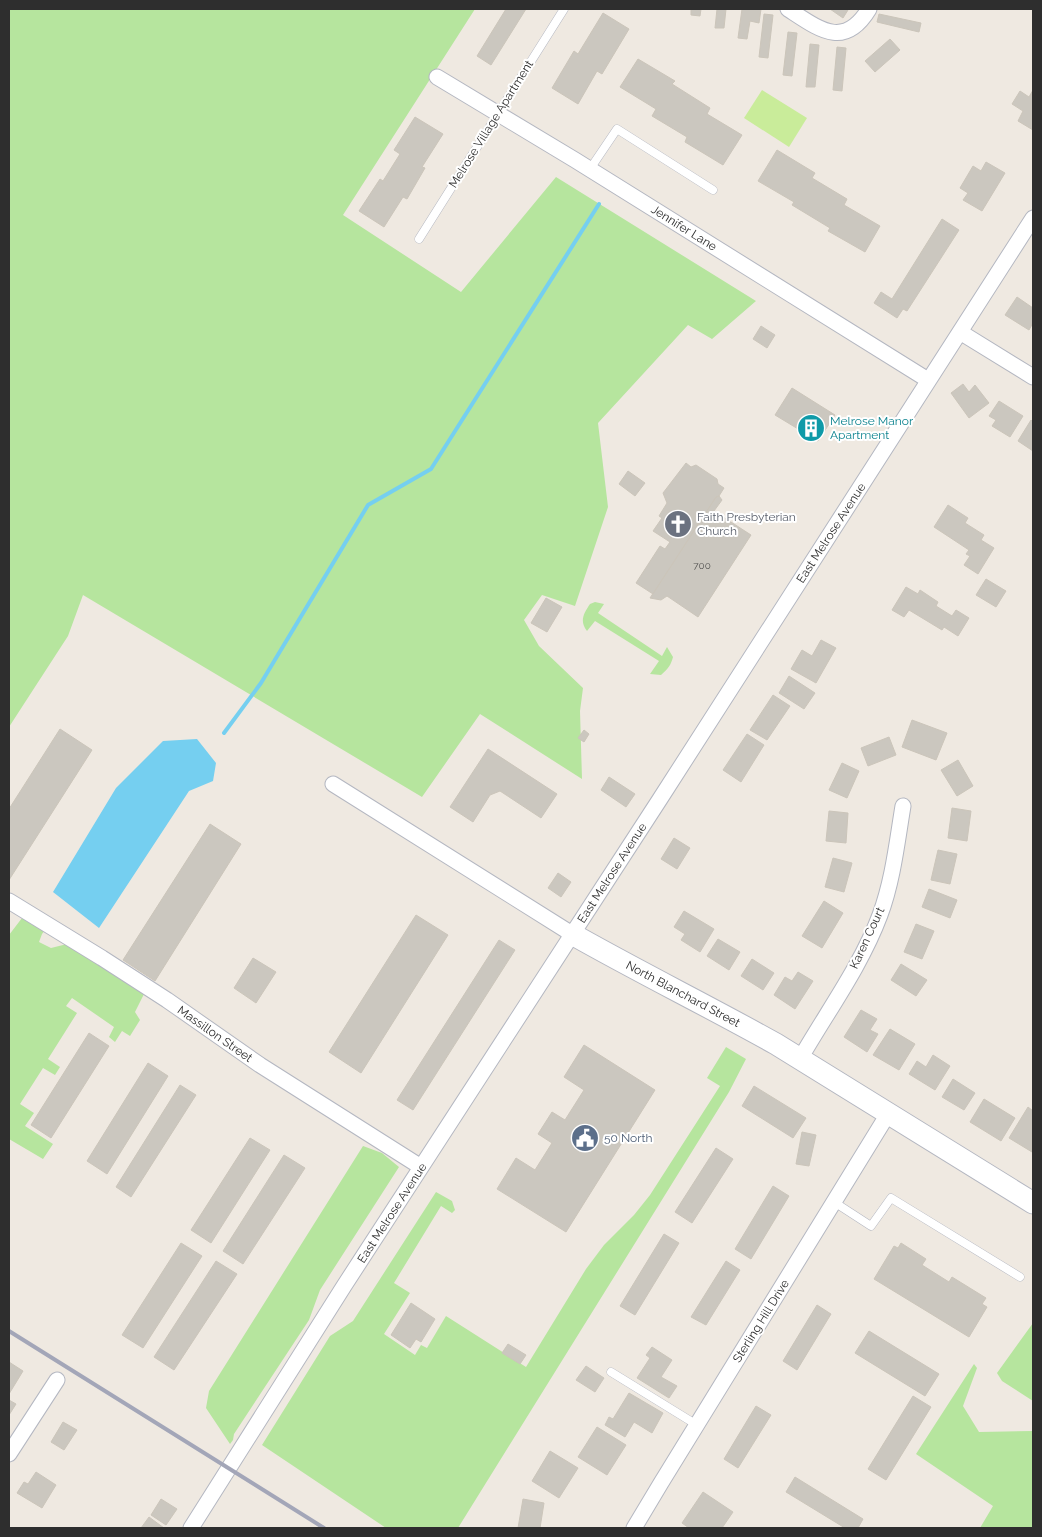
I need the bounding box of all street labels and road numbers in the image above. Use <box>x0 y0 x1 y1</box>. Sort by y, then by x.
street label: Melrose Village Apartment <box>446 58 536 190</box>
street label: Jennifer Lane <box>649 202 719 254</box>
street label: East Melrose Avenue <box>793 480 869 586</box>
street label: East Melrose Avenue <box>574 820 650 926</box>
street label: Karen Court <box>847 905 887 971</box>
street label: North Blanchard Street <box>623 958 743 1030</box>
street label: Massillon Street <box>175 1003 255 1065</box>
street label: East Melrose Avenue <box>354 1160 430 1266</box>
street label: Sterling Hill Drive <box>730 1277 792 1365</box>

